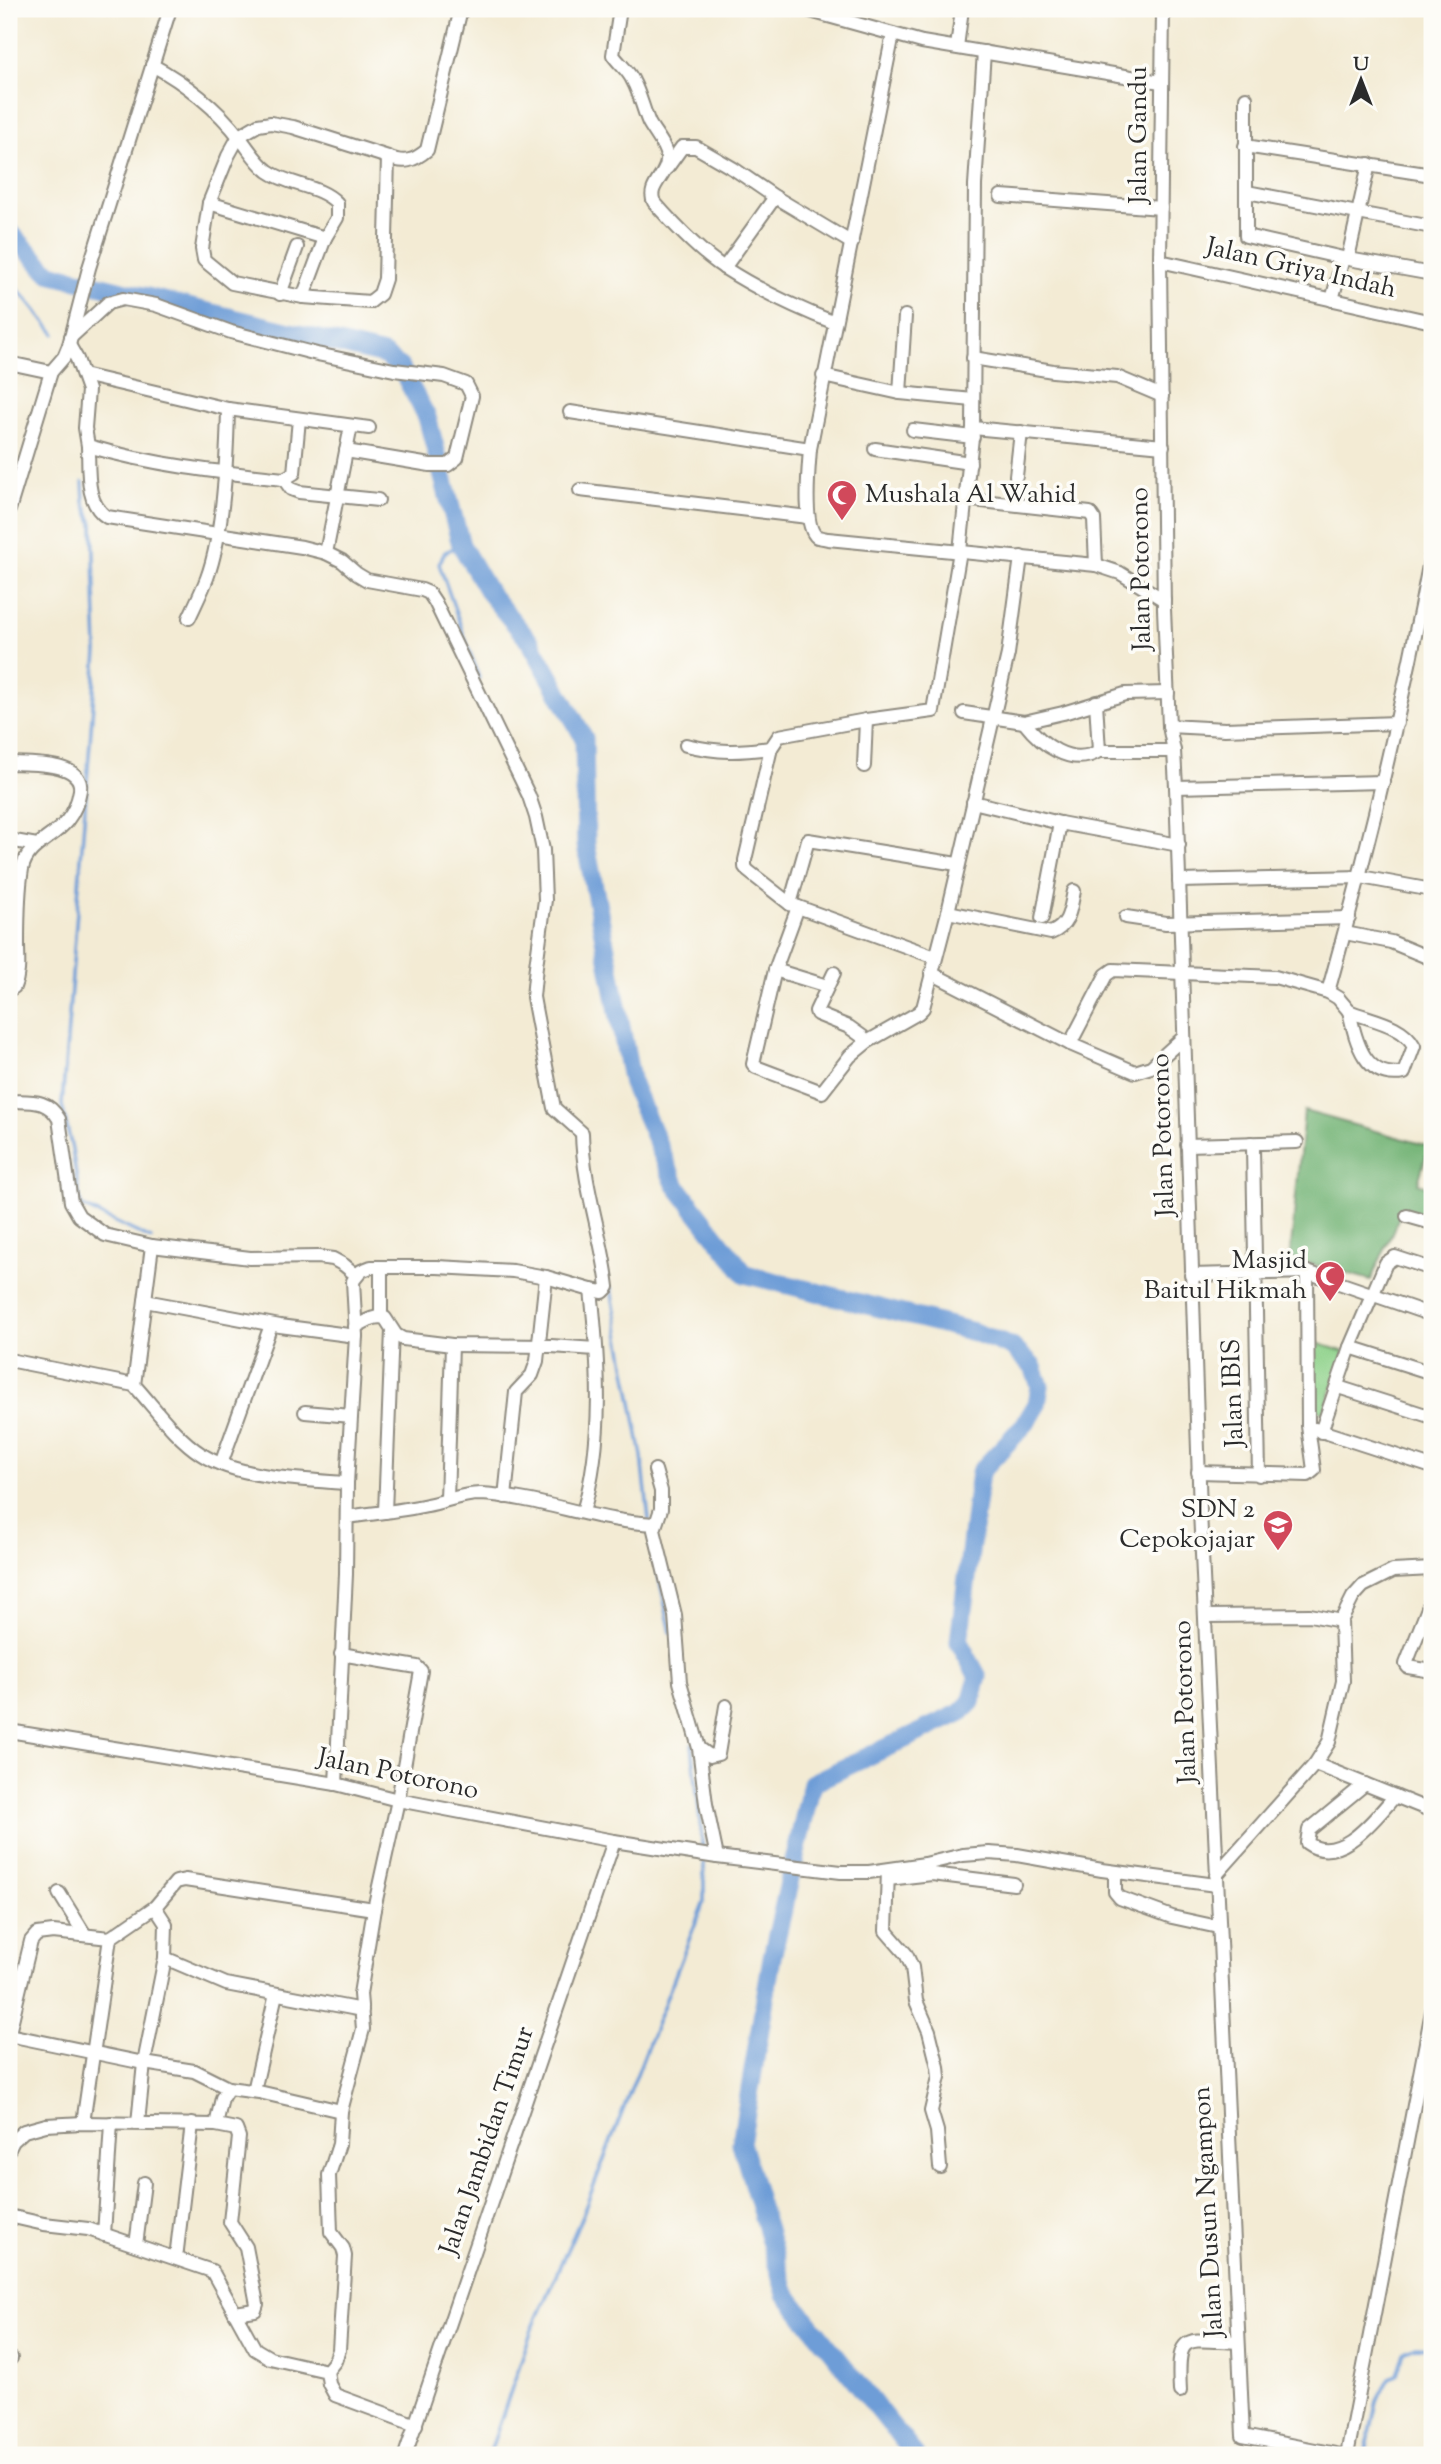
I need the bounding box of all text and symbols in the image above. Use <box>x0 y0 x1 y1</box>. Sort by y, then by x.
north arrow <box>1326 46 1396 116</box>
text: U <box>1353 52 1369 79</box>
street label: Jalan Gandu <box>1121 66 1158 206</box>
street label: Jalan Griya Indah <box>1200 229 1400 309</box>
place label: Mushala Al Wahid <box>865 477 1076 514</box>
mosque icon: Mushala Al Wahid <box>825 478 859 522</box>
street label: Jalan Potorono <box>1122 487 1162 653</box>
street label: Jalan Potorono <box>1143 1053 1185 1219</box>
place label: Masjid Baitul Hikmah <box>1144 1243 1307 1310</box>
mosque icon: Masjid Baitul Hikmah <box>1313 1259 1347 1303</box>
street label: Jalan IBIS <box>1214 1338 1254 1450</box>
place label: SDN 2 Cepokojajar <box>1119 1492 1255 1559</box>
school or university icon: SDN 2 Cepokojajar <box>1261 1508 1295 1552</box>
street label: Jalan Potorono <box>1165 1620 1207 1786</box>
street label: Jalan Potorono <box>312 1739 482 1810</box>
street label: Jalan Jambidan Timur <box>431 2021 545 2262</box>
street label: Jalan Dusun Ngampon <box>1184 2085 1234 2341</box>

